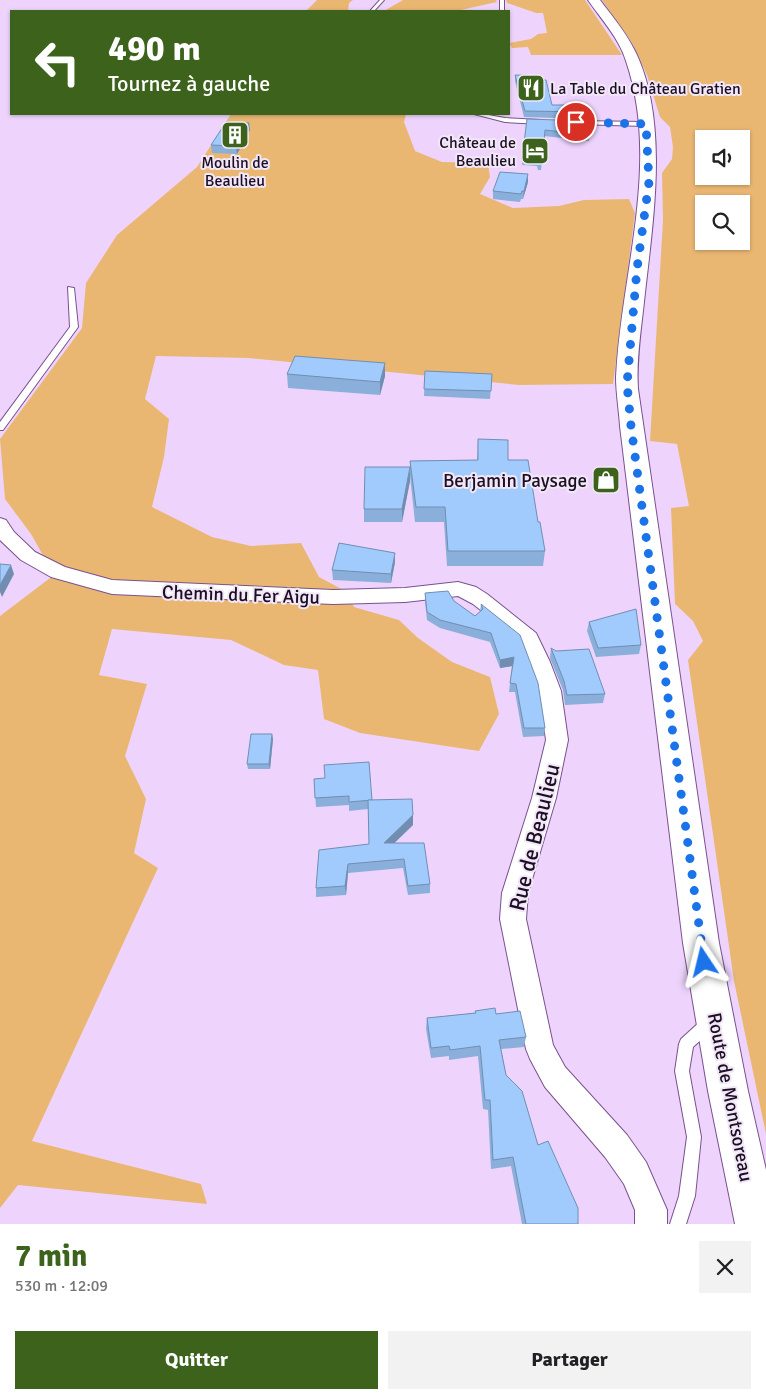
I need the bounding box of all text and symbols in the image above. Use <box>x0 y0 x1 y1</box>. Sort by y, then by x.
text: 490 m <box>108 27 201 70</box>
icon: left <box>25 30 90 95</box>
text: Tournez à gauche <box>108 70 270 97</box>
restaurant icon: La Table du Château Gratien <box>516 73 546 103</box>
place label: La Table du Château Gratien <box>550 79 741 99</box>
pin <box>555 101 597 143</box>
icon: arrive <box>562 108 590 136</box>
building icon: Moulin de Beaulieu <box>220 120 250 150</box>
map controls <box>695 130 750 250</box>
button: sound <box>695 130 750 185</box>
place label: Château de Beaulieu <box>439 133 516 171</box>
hotel icon: Château de Beaulieu <box>520 136 550 166</box>
place label: Moulin de Beaulieu <box>201 153 269 191</box>
button: search <box>695 195 750 250</box>
shop icon: Berjamin Paysage <box>591 465 621 495</box>
place label: Berjamin Paysage <box>443 469 587 493</box>
street label: Chemin du Fer Aigu <box>162 580 320 610</box>
street label: Rue de Beaulieu <box>503 761 566 914</box>
position arrow <box>677 935 729 987</box>
street label: Route de Montsoreau <box>702 1011 758 1184</box>
text: 7 min <box>15 1238 87 1275</box>
button: close <box>699 1241 751 1293</box>
text: 530 m · 12:09 <box>15 1276 108 1296</box>
button: Quitter <box>15 1331 378 1389</box>
button: Partager <box>388 1331 751 1389</box>

